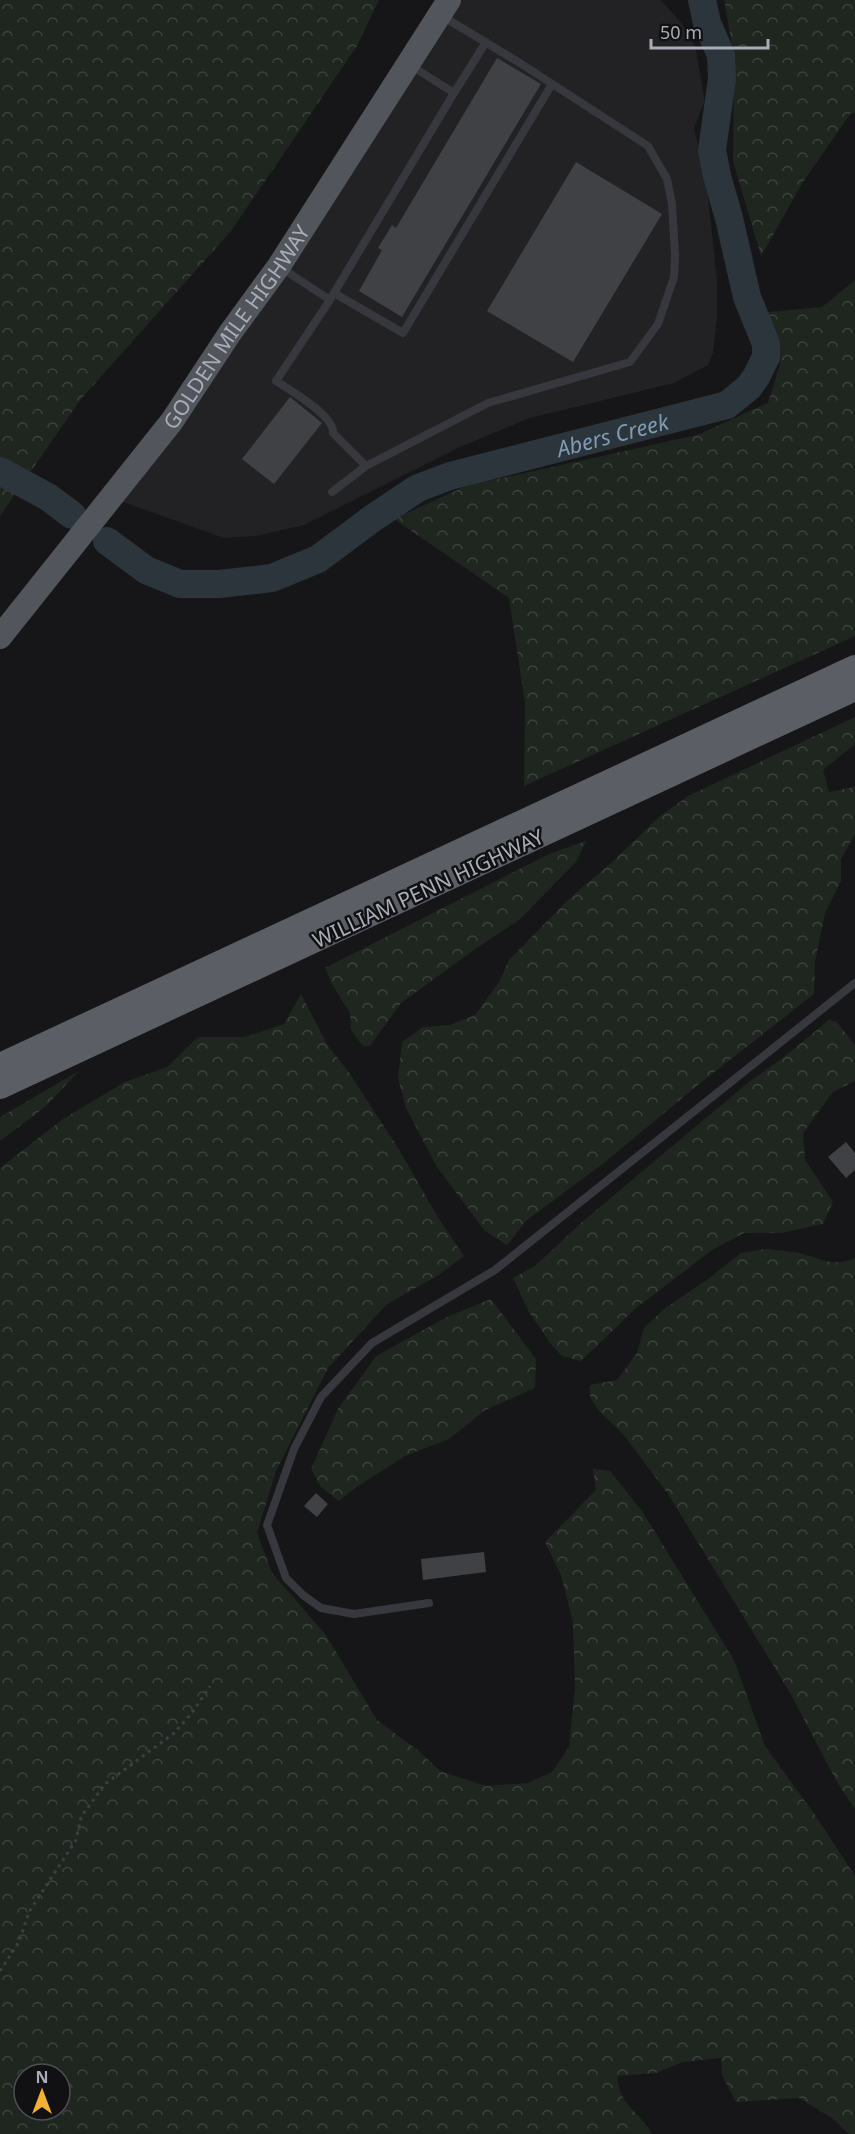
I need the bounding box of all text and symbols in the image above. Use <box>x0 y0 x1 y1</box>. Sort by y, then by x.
scale bar <box>651 12 768 50</box>
text: 50 m <box>660 20 702 44</box>
street label: GOLDEN MILE HIGHWAY <box>156 219 316 435</box>
water label: Abers Creek <box>551 405 673 464</box>
street label: WILLIAM PENN HIGHWAY <box>308 822 548 954</box>
north arrow <box>12 2062 72 2122</box>
text: N <box>35 2066 49 2088</box>

